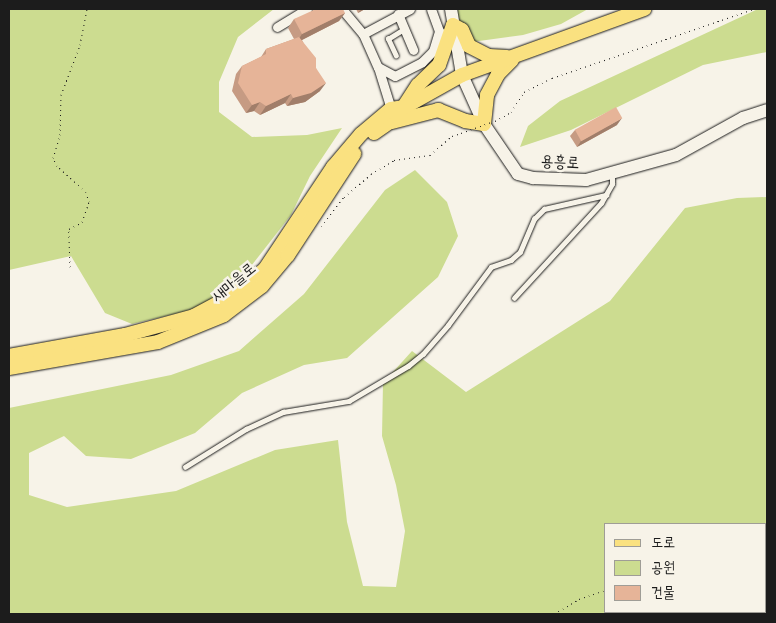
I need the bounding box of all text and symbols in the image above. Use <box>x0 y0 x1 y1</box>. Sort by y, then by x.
street label: 용흥로 <box>540 152 580 174</box>
street label: 새마을로 <box>208 259 260 307</box>
legend <box>604 523 766 613</box>
text: 도로 <box>651 533 675 552</box>
text: 공원 <box>651 558 675 577</box>
text: 건물 <box>651 583 675 602</box>

